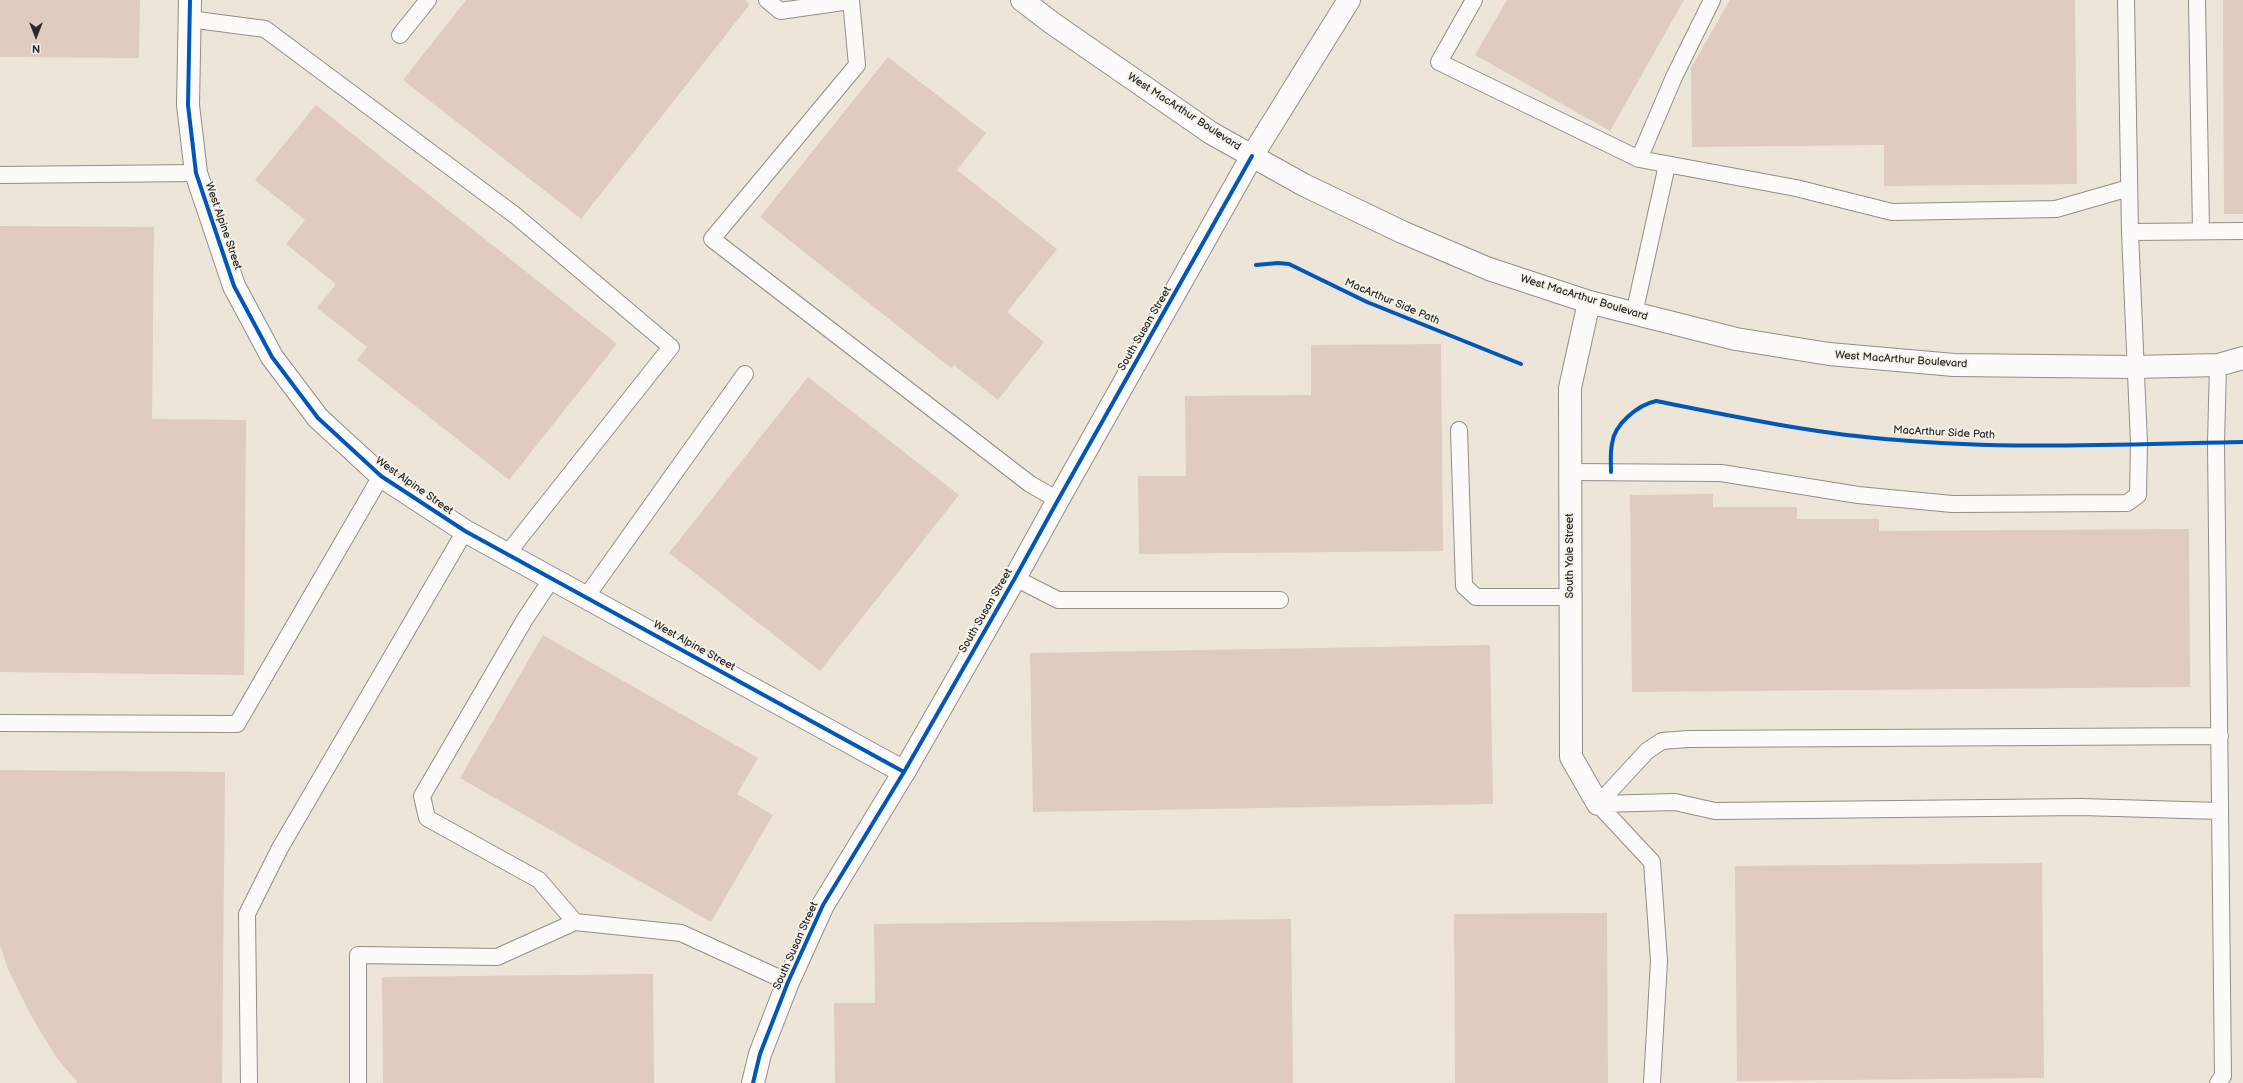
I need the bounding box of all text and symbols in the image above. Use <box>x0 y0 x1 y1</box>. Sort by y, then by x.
north arrow <box>16 16 56 56</box>
text: N <box>32 42 40 55</box>
street label: West MacArthur Boulevard <box>1125 70 1243 154</box>
street label: West Alpine Street <box>202 180 244 272</box>
street label: West MacArthur Boulevard <box>1519 272 1649 324</box>
street label: MacArthur Side Path <box>1342 276 1442 328</box>
street label: South Susan Street <box>1115 284 1175 374</box>
street label: West MacArthur Boulevard <box>1834 349 1968 371</box>
street label: MacArthur Side Path <box>1893 424 1995 442</box>
street label: West Alpine Street <box>373 454 455 518</box>
street label: South Yale Street <box>1563 513 1577 599</box>
street label: South Susan Street <box>956 566 1016 656</box>
street label: West Alpine Street <box>651 618 737 674</box>
street label: South Susan Street <box>771 900 821 992</box>

